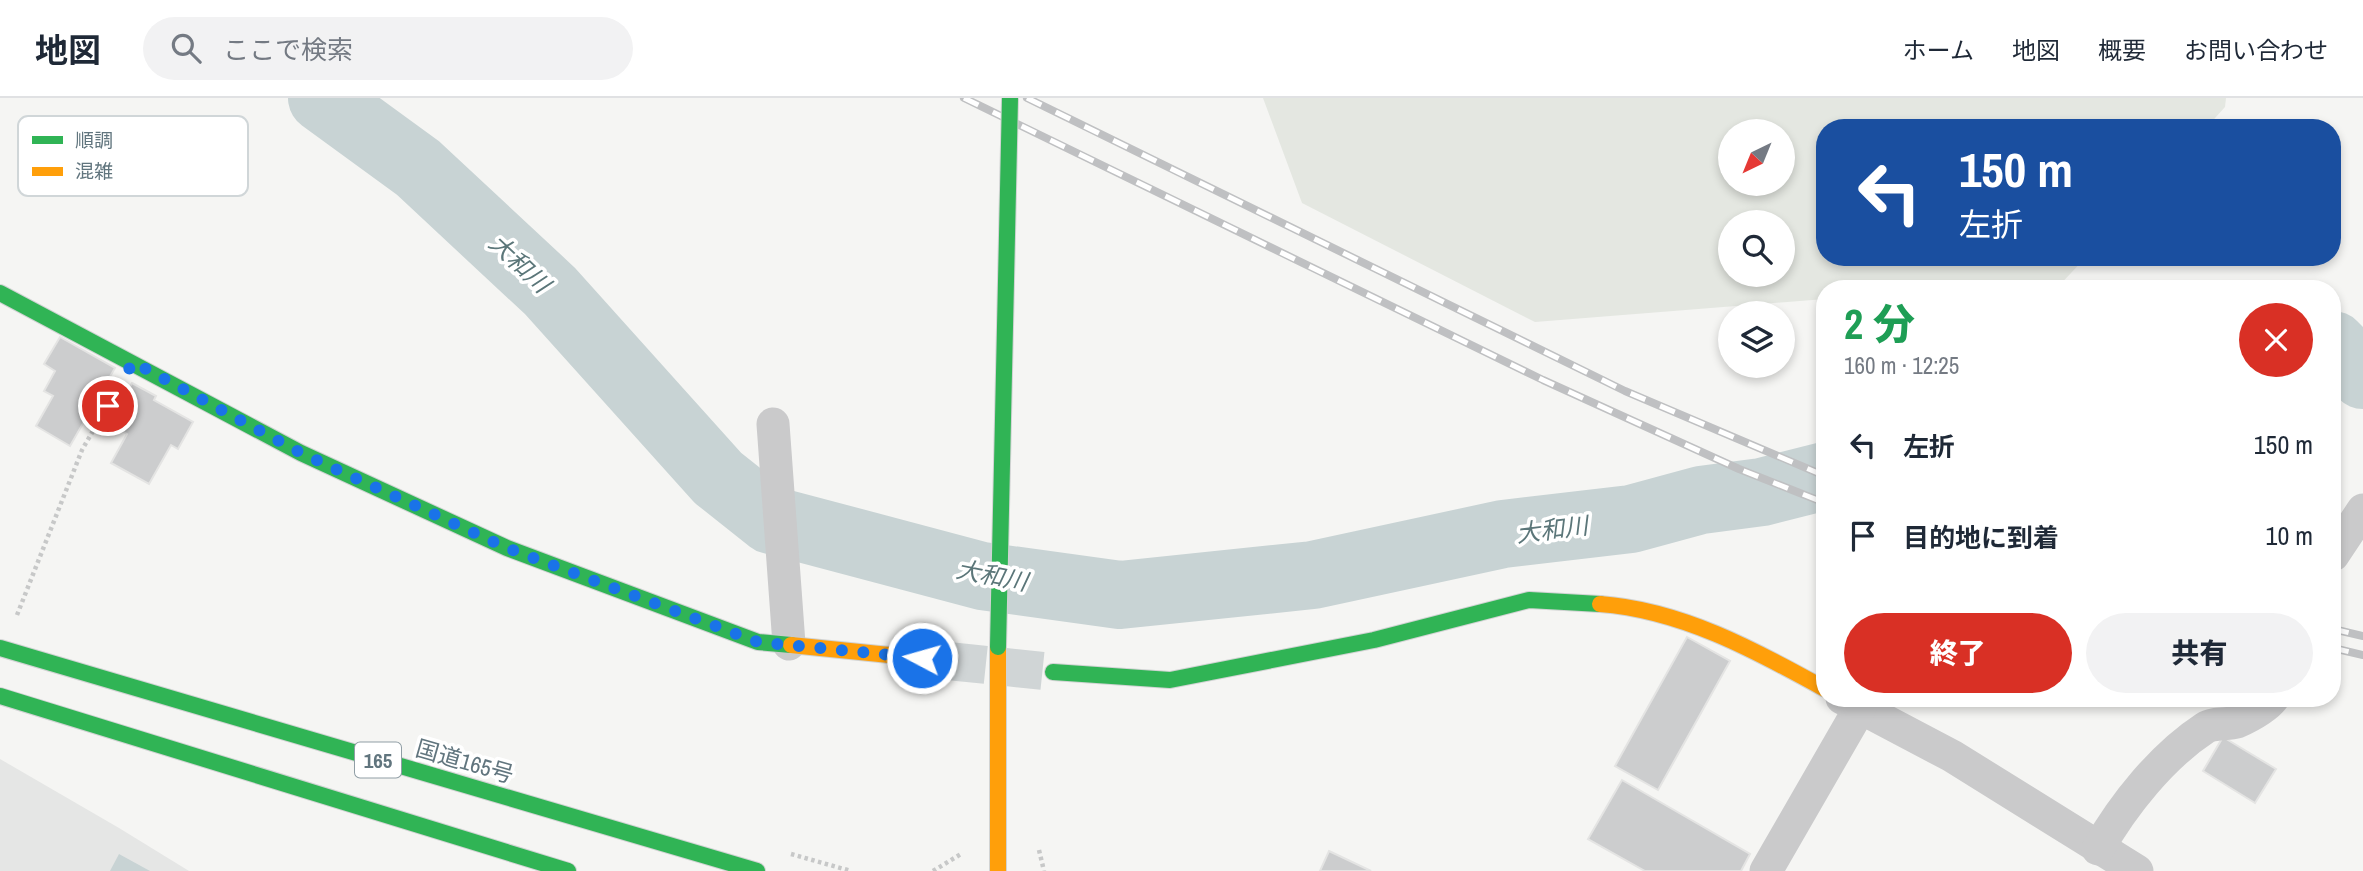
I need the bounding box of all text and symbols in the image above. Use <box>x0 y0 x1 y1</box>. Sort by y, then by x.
search box <box>143 17 633 80</box>
text: 地図 <box>35 28 101 72</box>
icon: search <box>167 29 205 67</box>
text: ここで検索 <box>223 32 353 67</box>
text: ホーム <box>1903 34 1974 66</box>
text: 地図 <box>2012 34 2060 66</box>
text: 概要 <box>2098 34 2146 66</box>
text: お問い合わせ <box>2184 34 2328 66</box>
legend <box>18 116 248 196</box>
north arrow <box>1718 119 1796 196</box>
map controls <box>1718 119 1795 378</box>
text: 順調 <box>75 127 113 153</box>
text: 150 m <box>1959 136 2073 202</box>
icon: left <box>1844 147 1935 238</box>
text: 混雑 <box>75 158 113 184</box>
text: 左折 <box>1959 203 2023 246</box>
button: search <box>1718 210 1795 287</box>
water label: 大和川 <box>483 227 559 301</box>
text: 2 分 <box>1844 296 1915 352</box>
button: layers <box>1718 301 1795 378</box>
button: close <box>2239 303 2313 377</box>
text: 160 m · 12:25 <box>1844 350 1959 381</box>
pin <box>78 376 138 436</box>
icon: arrive <box>89 387 127 425</box>
icon: left <box>1844 426 1882 464</box>
text: 150 m <box>2254 427 2313 462</box>
text: 左折 <box>1903 429 1955 464</box>
water label: 大和川 <box>1514 508 1593 549</box>
icon: arrive <box>1844 517 1882 555</box>
text: 10 m <box>2266 518 2313 553</box>
text: 目的地に到着 <box>1903 520 2059 555</box>
water label: 大和川 <box>954 552 1033 598</box>
button: 終了 <box>1844 613 2072 693</box>
button: 共有 <box>2086 613 2313 693</box>
position arrow <box>885 621 959 695</box>
street label: 国道165号 <box>412 732 518 790</box>
road number: 165 <box>355 742 401 778</box>

